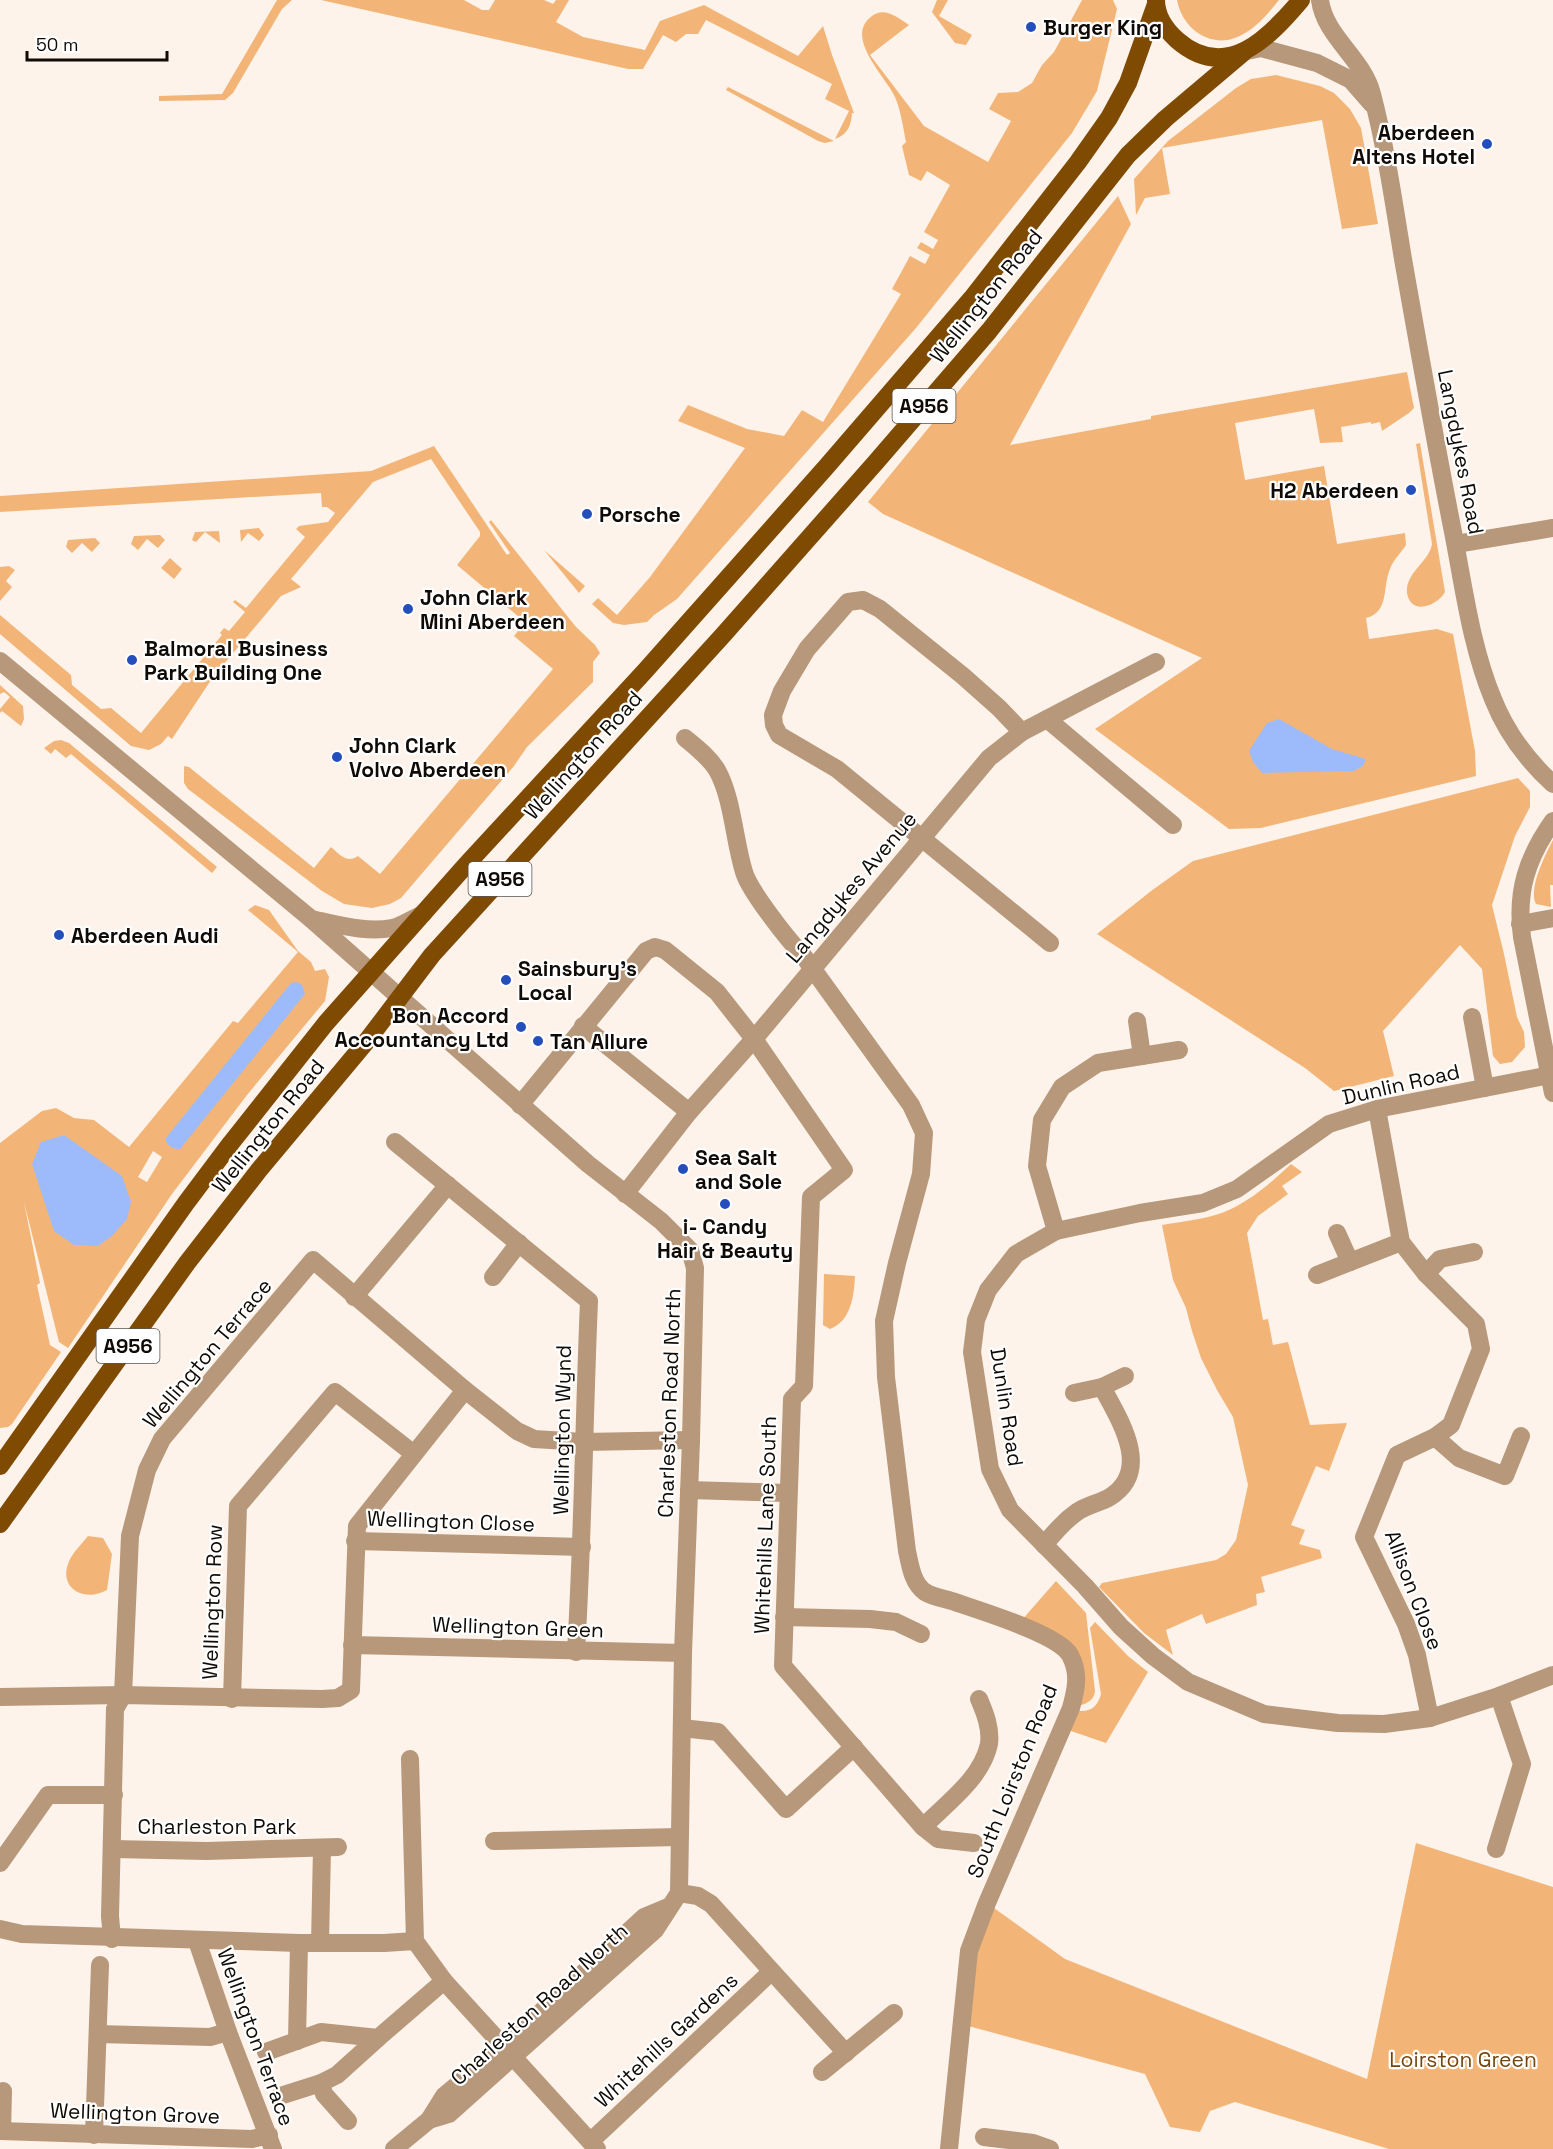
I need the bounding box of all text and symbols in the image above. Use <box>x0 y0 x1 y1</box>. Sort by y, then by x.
place label: Burger King <box>1043 14 1162 41</box>
marker: Burger King <box>1024 20 1038 34</box>
scale bar <box>27 24 166 62</box>
text: 50 m <box>36 33 78 56</box>
place label: Aberdeen Altens Hotel <box>1352 119 1475 170</box>
marker: Aberdeen Altens Hotel <box>1480 137 1494 151</box>
street label: Wellington Road <box>924 224 1048 368</box>
street label: Langdykes Road <box>1432 367 1490 537</box>
road number: A956 <box>892 389 956 423</box>
place label: H2 Aberdeen <box>1270 477 1399 504</box>
marker: H2 Aberdeen <box>1404 483 1418 497</box>
place label: Porsche <box>599 501 681 528</box>
marker: Porsche <box>580 507 594 521</box>
place label: John Clark Mini Aberdeen <box>420 584 565 635</box>
marker: John Clark Mini Aberdeen <box>401 602 415 616</box>
place label: Balmoral Business Park Building One <box>144 635 328 686</box>
marker: Balmoral Business Park Building One <box>125 653 139 667</box>
street label: Wellington Road <box>518 685 648 825</box>
place label: John Clark Volvo Aberdeen <box>349 732 506 783</box>
marker: John Clark Volvo Aberdeen <box>330 750 344 764</box>
street label: Langdykes Avenue <box>780 806 922 968</box>
road number: A956 <box>468 862 532 896</box>
place label: Aberdeen Audi <box>71 922 219 949</box>
marker: Aberdeen Audi <box>52 928 66 942</box>
place label: Sainsbury's Local <box>518 955 637 1006</box>
marker: Sainsbury's Local <box>499 973 513 987</box>
place label: Bon Accord Accountancy Ltd <box>334 1002 509 1053</box>
marker: Bon Accord Accountancy Ltd <box>514 1020 528 1034</box>
place label: Tan Allure <box>550 1028 648 1055</box>
marker: Tan Allure <box>531 1034 545 1048</box>
street label: Wellington Road <box>206 1054 330 1198</box>
street label: Dunlin Road <box>1340 1057 1462 1111</box>
place label: Sea Salt and Sole <box>695 1144 782 1195</box>
marker: Sea Salt and Sole <box>676 1162 690 1176</box>
marker: i- Candy Hair & Beauty <box>718 1197 732 1211</box>
place label: i- Candy Hair & Beauty <box>657 1213 793 1264</box>
street label: Wellington Terrace <box>136 1273 278 1433</box>
street label: Charleston Road North <box>652 1288 686 1518</box>
road number: A956 <box>96 1329 160 1363</box>
street label: Wellington Wynd <box>547 1345 577 1515</box>
street label: Dunlin Road <box>984 1346 1030 1468</box>
street label: Whitehills Lane South <box>748 1415 782 1635</box>
street label: Wellington Close <box>367 1505 535 1537</box>
street label: Wellington Row <box>196 1524 228 1680</box>
street label: Allison Close <box>1379 1526 1449 1654</box>
street label: Wellington Green <box>432 1611 604 1643</box>
street label: South Loirston Road <box>961 1680 1063 1882</box>
street label: Charleston Park <box>138 1813 296 1840</box>
street label: Charleston Road North <box>445 1917 633 2091</box>
street label: Wellington Terrace <box>211 1944 301 2130</box>
street label: Whitehills Gardens <box>589 1967 743 2113</box>
park label: Loirston Green <box>1389 2046 1537 2073</box>
street label: Wellington Grove <box>50 2097 220 2129</box>

